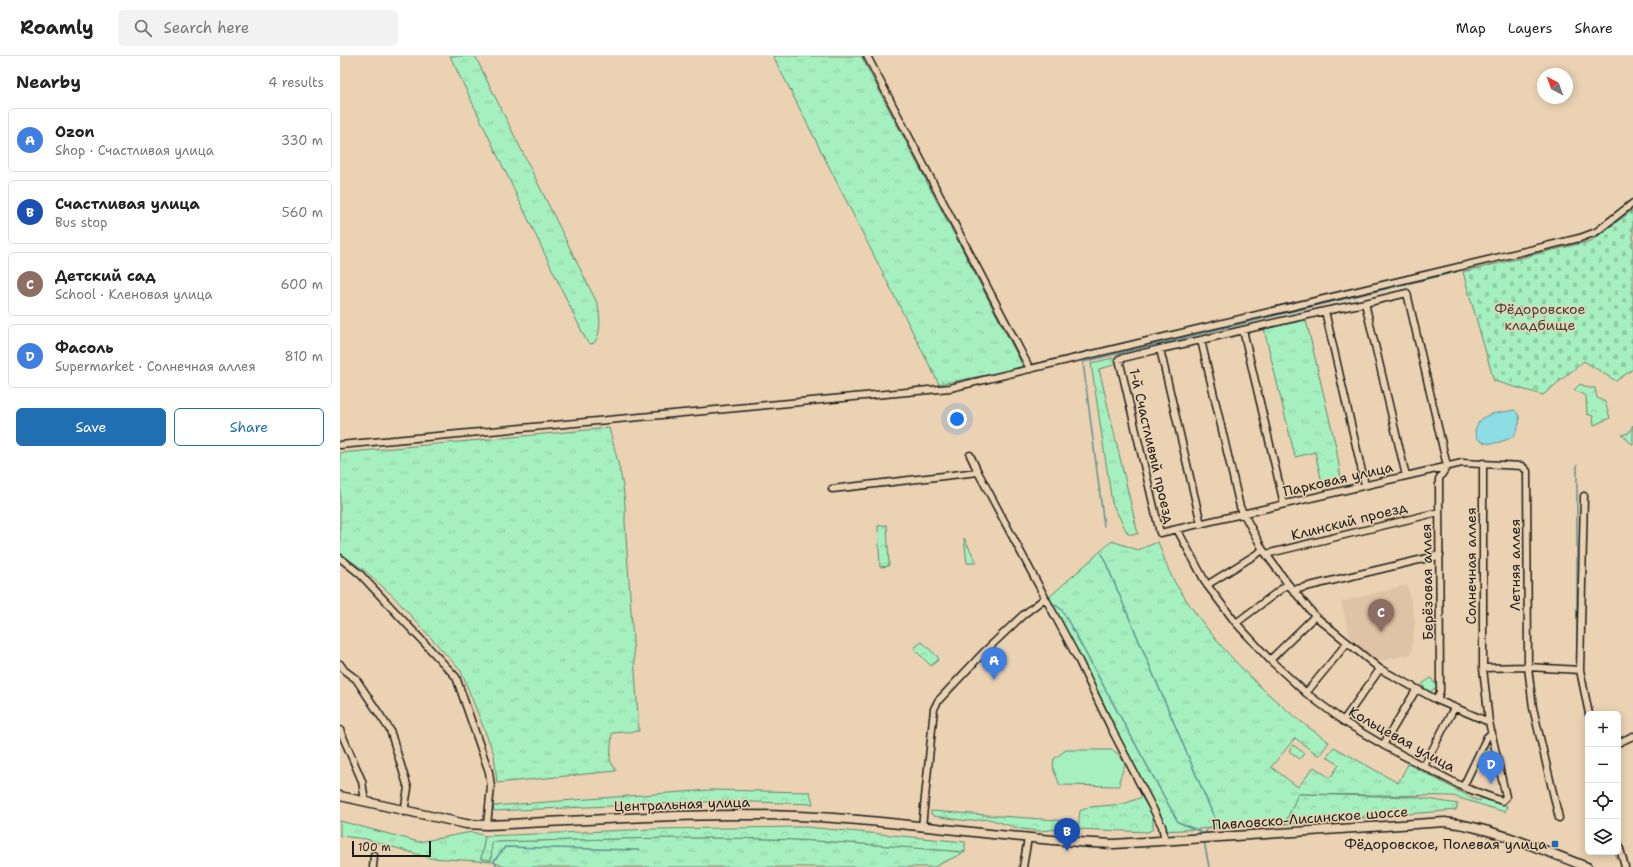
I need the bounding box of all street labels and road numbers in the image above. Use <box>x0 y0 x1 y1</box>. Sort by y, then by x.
street label: 1-й Счастливый проезд <box>1125 367 1179 526</box>
street label: Парковая улица <box>1281 458 1395 500</box>
street label: Клинский проезд <box>1289 498 1409 544</box>
street label: Солнечная аллея <box>1462 507 1480 625</box>
street label: Летняя аллея <box>1506 519 1524 611</box>
street label: Берёзовая аллея <box>1417 523 1437 641</box>
street label: Кольцевая улица <box>1346 702 1459 776</box>
street label: Центральная улица <box>614 793 751 815</box>
street label: Павловско-Лисинское шоссе <box>1211 802 1409 834</box>

